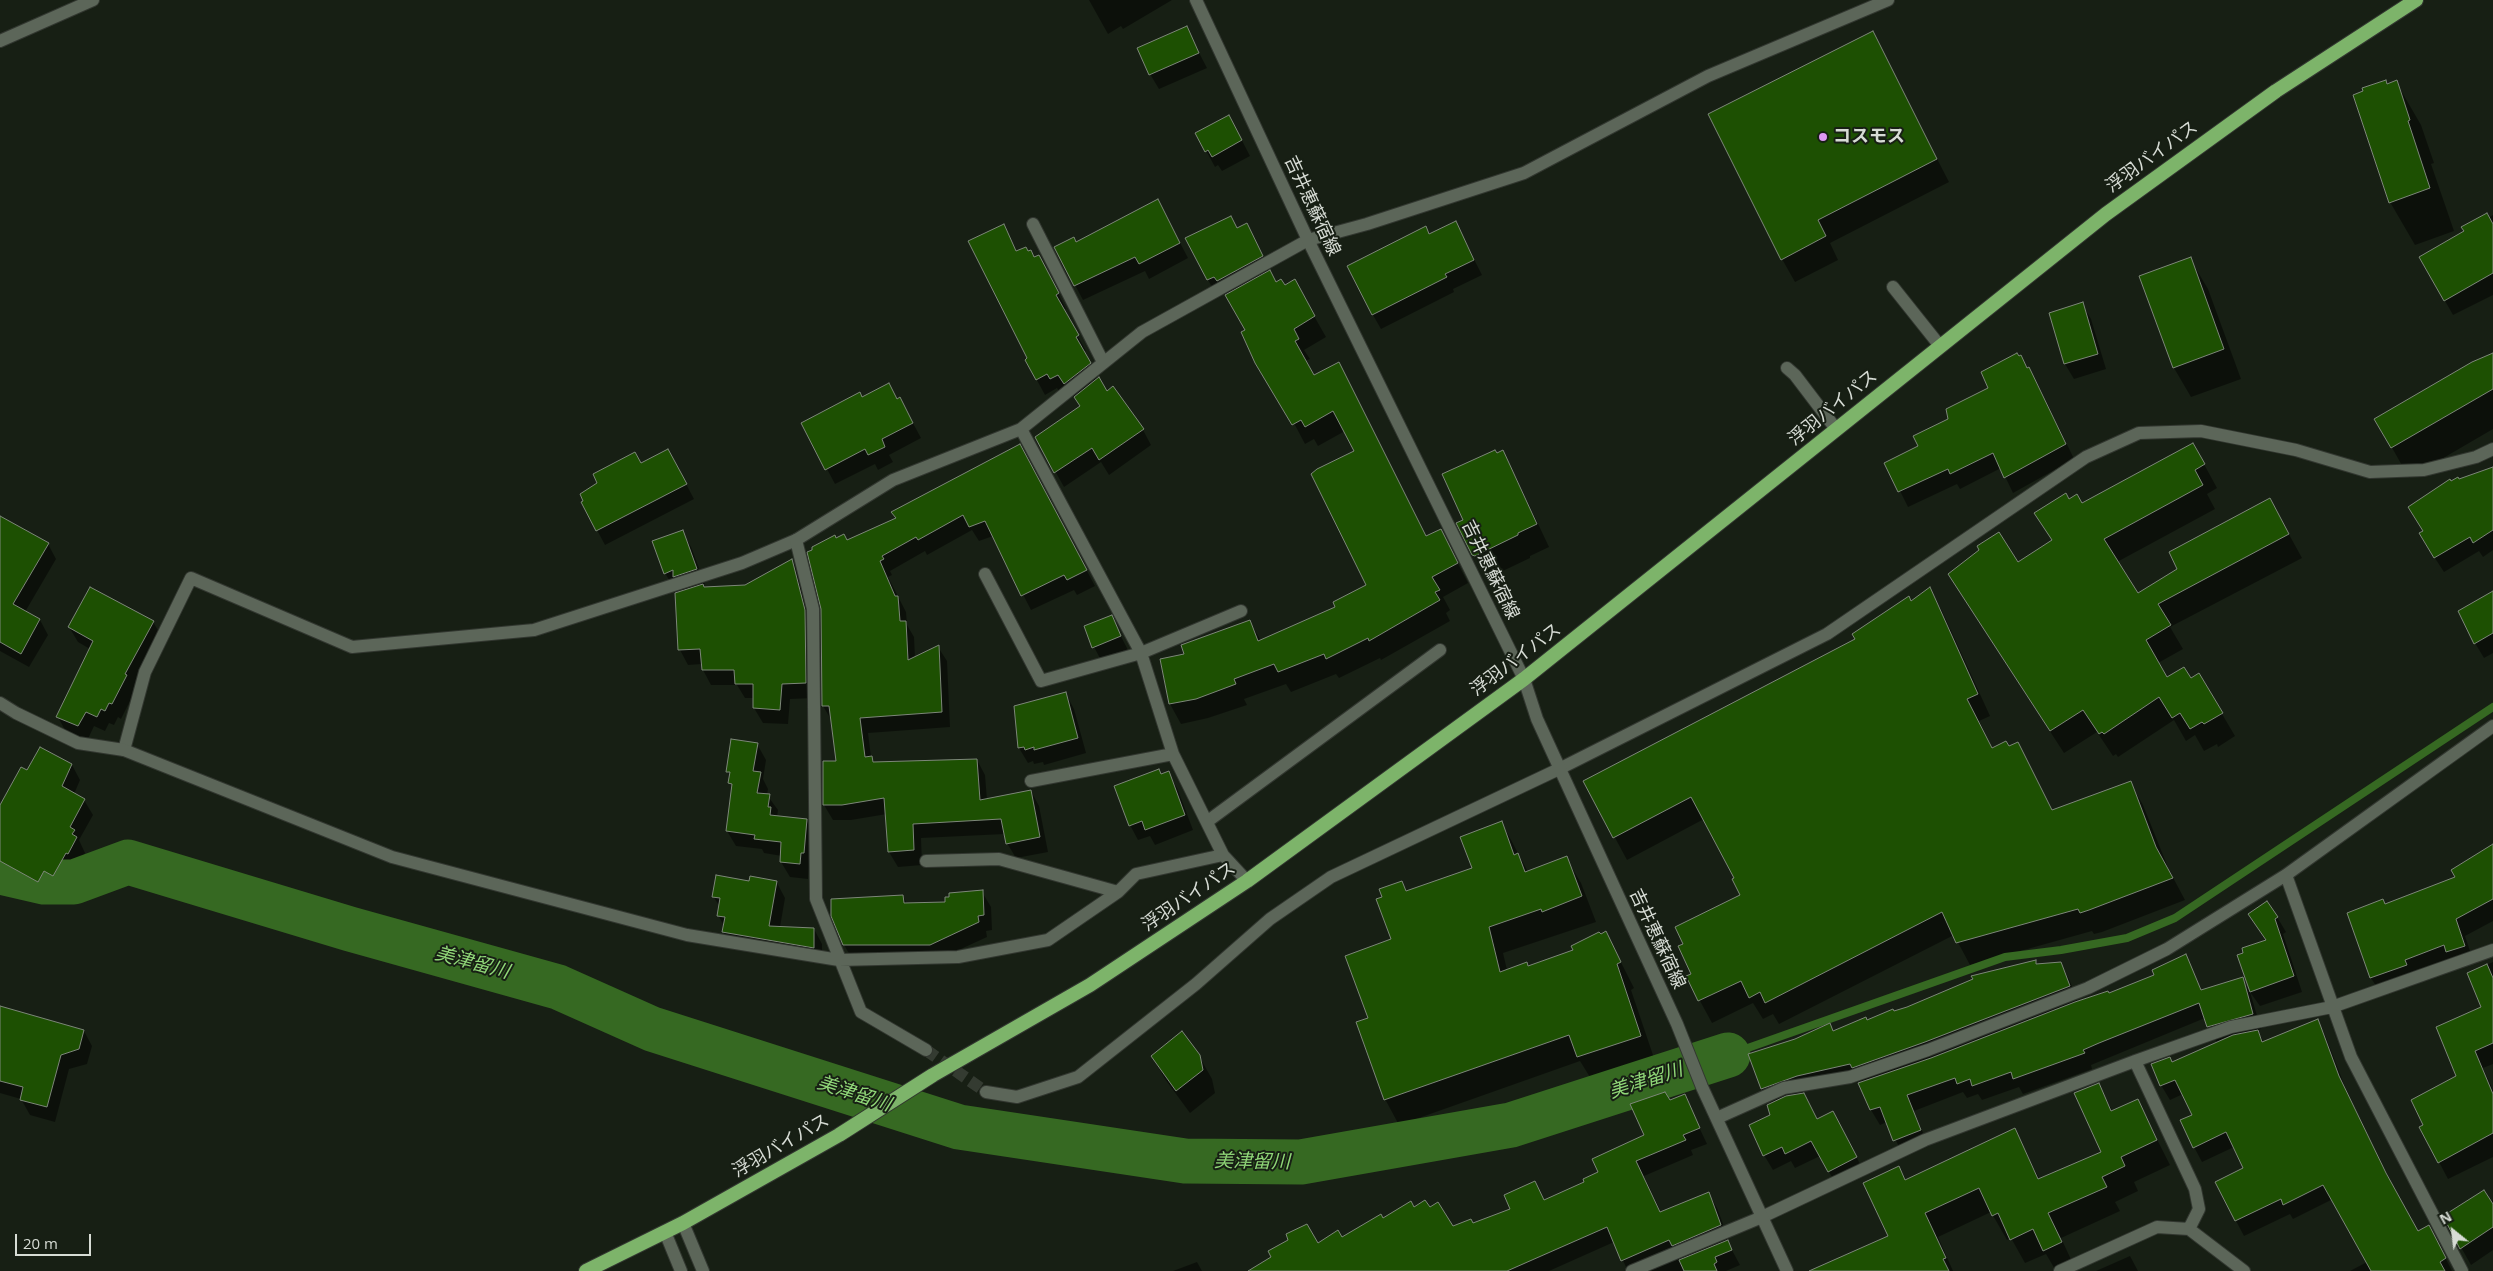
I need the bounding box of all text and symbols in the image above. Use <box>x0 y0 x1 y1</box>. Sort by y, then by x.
street label: 浮羽バイパス <box>2102 117 2202 197</box>
place label: コスモス <box>1833 126 1905 148</box>
marker: コスモス <box>1817 131 1829 143</box>
street label: 吉井恵蘇宿線 <box>1279 152 1345 260</box>
street label: 浮羽バイパス <box>1784 366 1882 450</box>
street label: 吉井恵蘇宿線 <box>1457 517 1523 623</box>
street label: 浮羽バイパス <box>1466 619 1566 701</box>
street label: 浮羽バイパス <box>1138 858 1240 936</box>
street label: 吉井恵蘇宿線 <box>1624 885 1690 993</box>
water label: 美津留川 <box>432 942 512 984</box>
water label: 美津留川 <box>1606 1058 1686 1104</box>
water label: 美津留川 <box>814 1071 894 1117</box>
street label: 浮羽バイパス <box>729 1110 833 1182</box>
water label: 美津留川 <box>1214 1150 1290 1174</box>
north arrow <box>2428 1206 2478 1256</box>
text: N <box>2436 1206 2455 1229</box>
scale bar <box>18 1224 94 1256</box>
text: 20 m <box>23 1233 58 1253</box>

